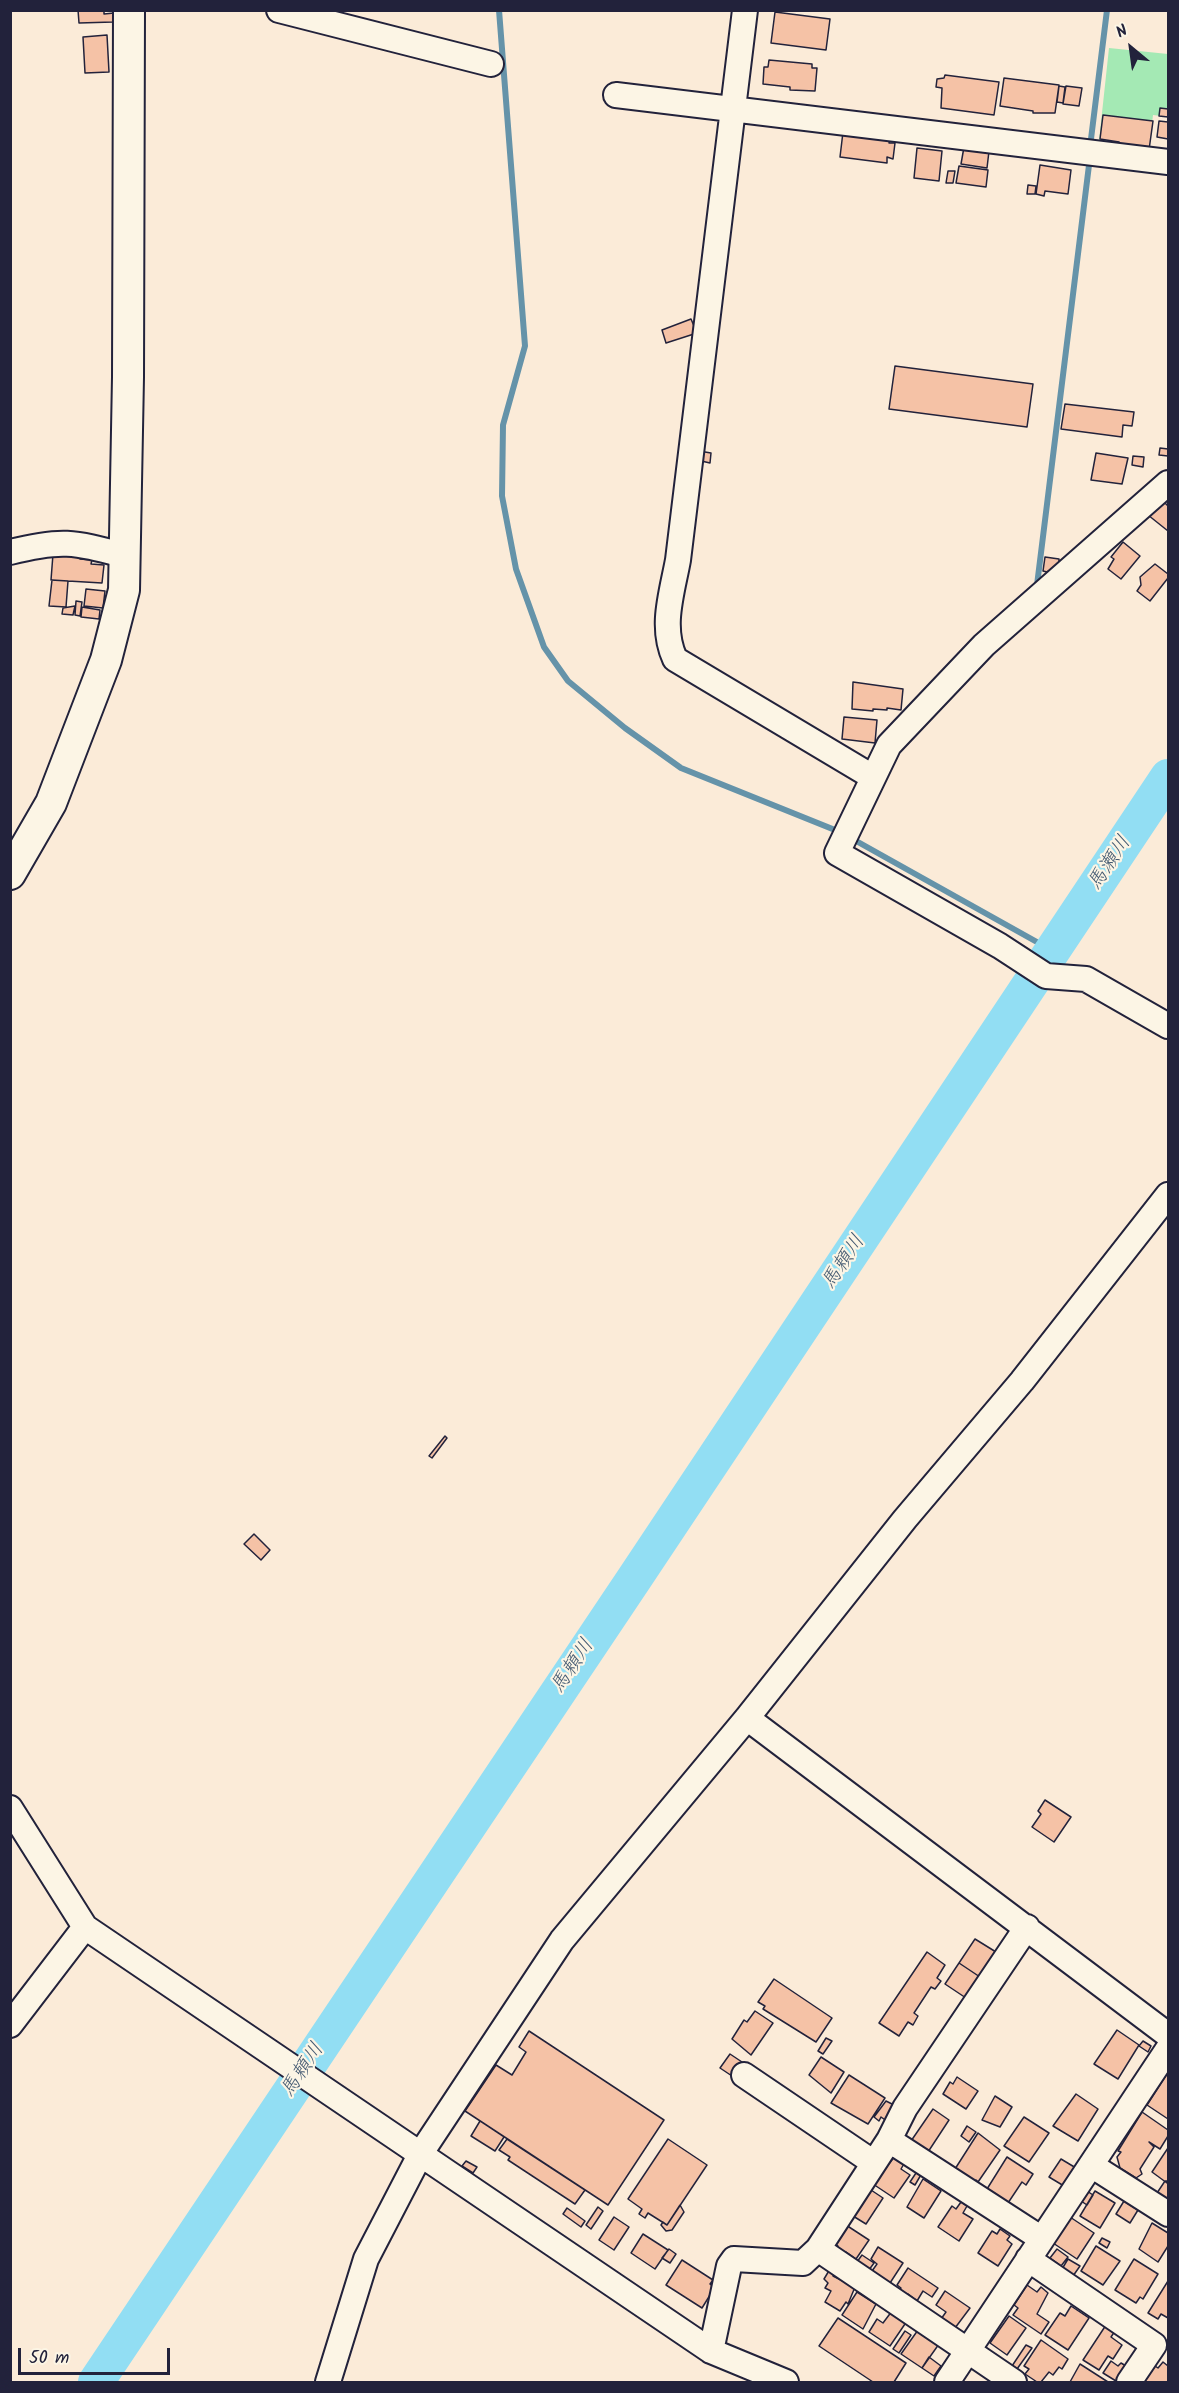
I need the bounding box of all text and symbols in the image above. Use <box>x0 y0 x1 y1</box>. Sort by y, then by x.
north arrow <box>1101 18 1161 78</box>
text: N <box>1112 18 1133 45</box>
water label: 馬瀬川 <box>1084 832 1138 896</box>
water label: 馬頼川 <box>818 1231 872 1295</box>
water label: 馬頼川 <box>547 1635 601 1699</box>
water label: 馬頼川 <box>277 2039 331 2103</box>
scale bar <box>21 2336 172 2374</box>
text: 50 m <box>29 2344 69 2373</box>

